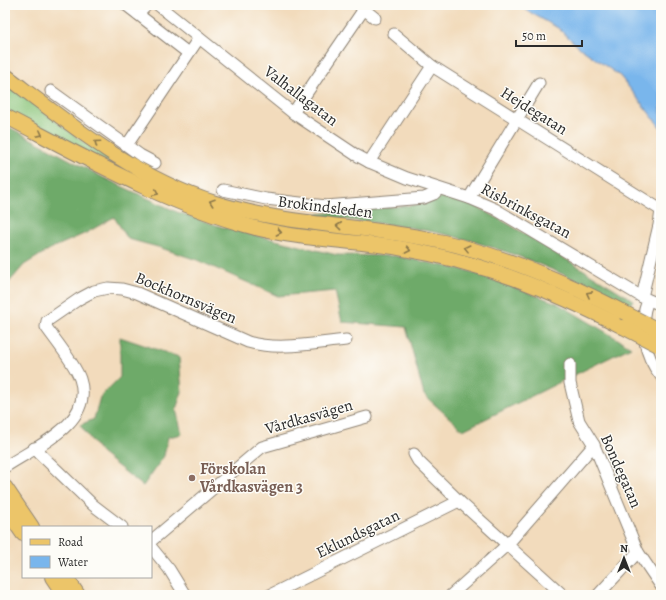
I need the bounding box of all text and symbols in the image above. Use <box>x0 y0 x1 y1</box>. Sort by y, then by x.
scale bar <box>516 22 582 48</box>
text: 50 m <box>522 28 546 44</box>
street label: Valhallagatan <box>258 60 343 131</box>
street label: Hejdegatan <box>496 82 572 140</box>
one-way arrow <box>35 129 43 137</box>
one-way arrow <box>94 141 101 148</box>
street label: Risbrinksgatan <box>477 178 575 244</box>
one-way arrow <box>151 188 159 196</box>
street label: Brokindsleden <box>276 190 374 224</box>
one-way arrow <box>208 198 215 206</box>
one-way arrow <box>336 222 342 231</box>
one-way arrow <box>276 228 282 236</box>
one-way arrow <box>405 245 411 253</box>
one-way arrow <box>464 245 470 253</box>
street label: Bockhornsvägen <box>132 267 240 329</box>
one-way arrow <box>585 291 593 298</box>
street label: Vårdkasvägen <box>262 394 356 440</box>
street label: Bondegatan <box>595 431 647 512</box>
place label: Förskolan Vårdkasvägen 3 <box>199 458 303 498</box>
marker: Förskolan Vårdkasvägen 3 <box>187 473 197 483</box>
street label: Eklundsgatan <box>312 504 404 564</box>
legend <box>22 526 152 578</box>
text: Road <box>58 534 84 550</box>
north arrow <box>604 538 644 578</box>
text: N <box>620 541 628 556</box>
text: Water <box>57 554 88 570</box>

